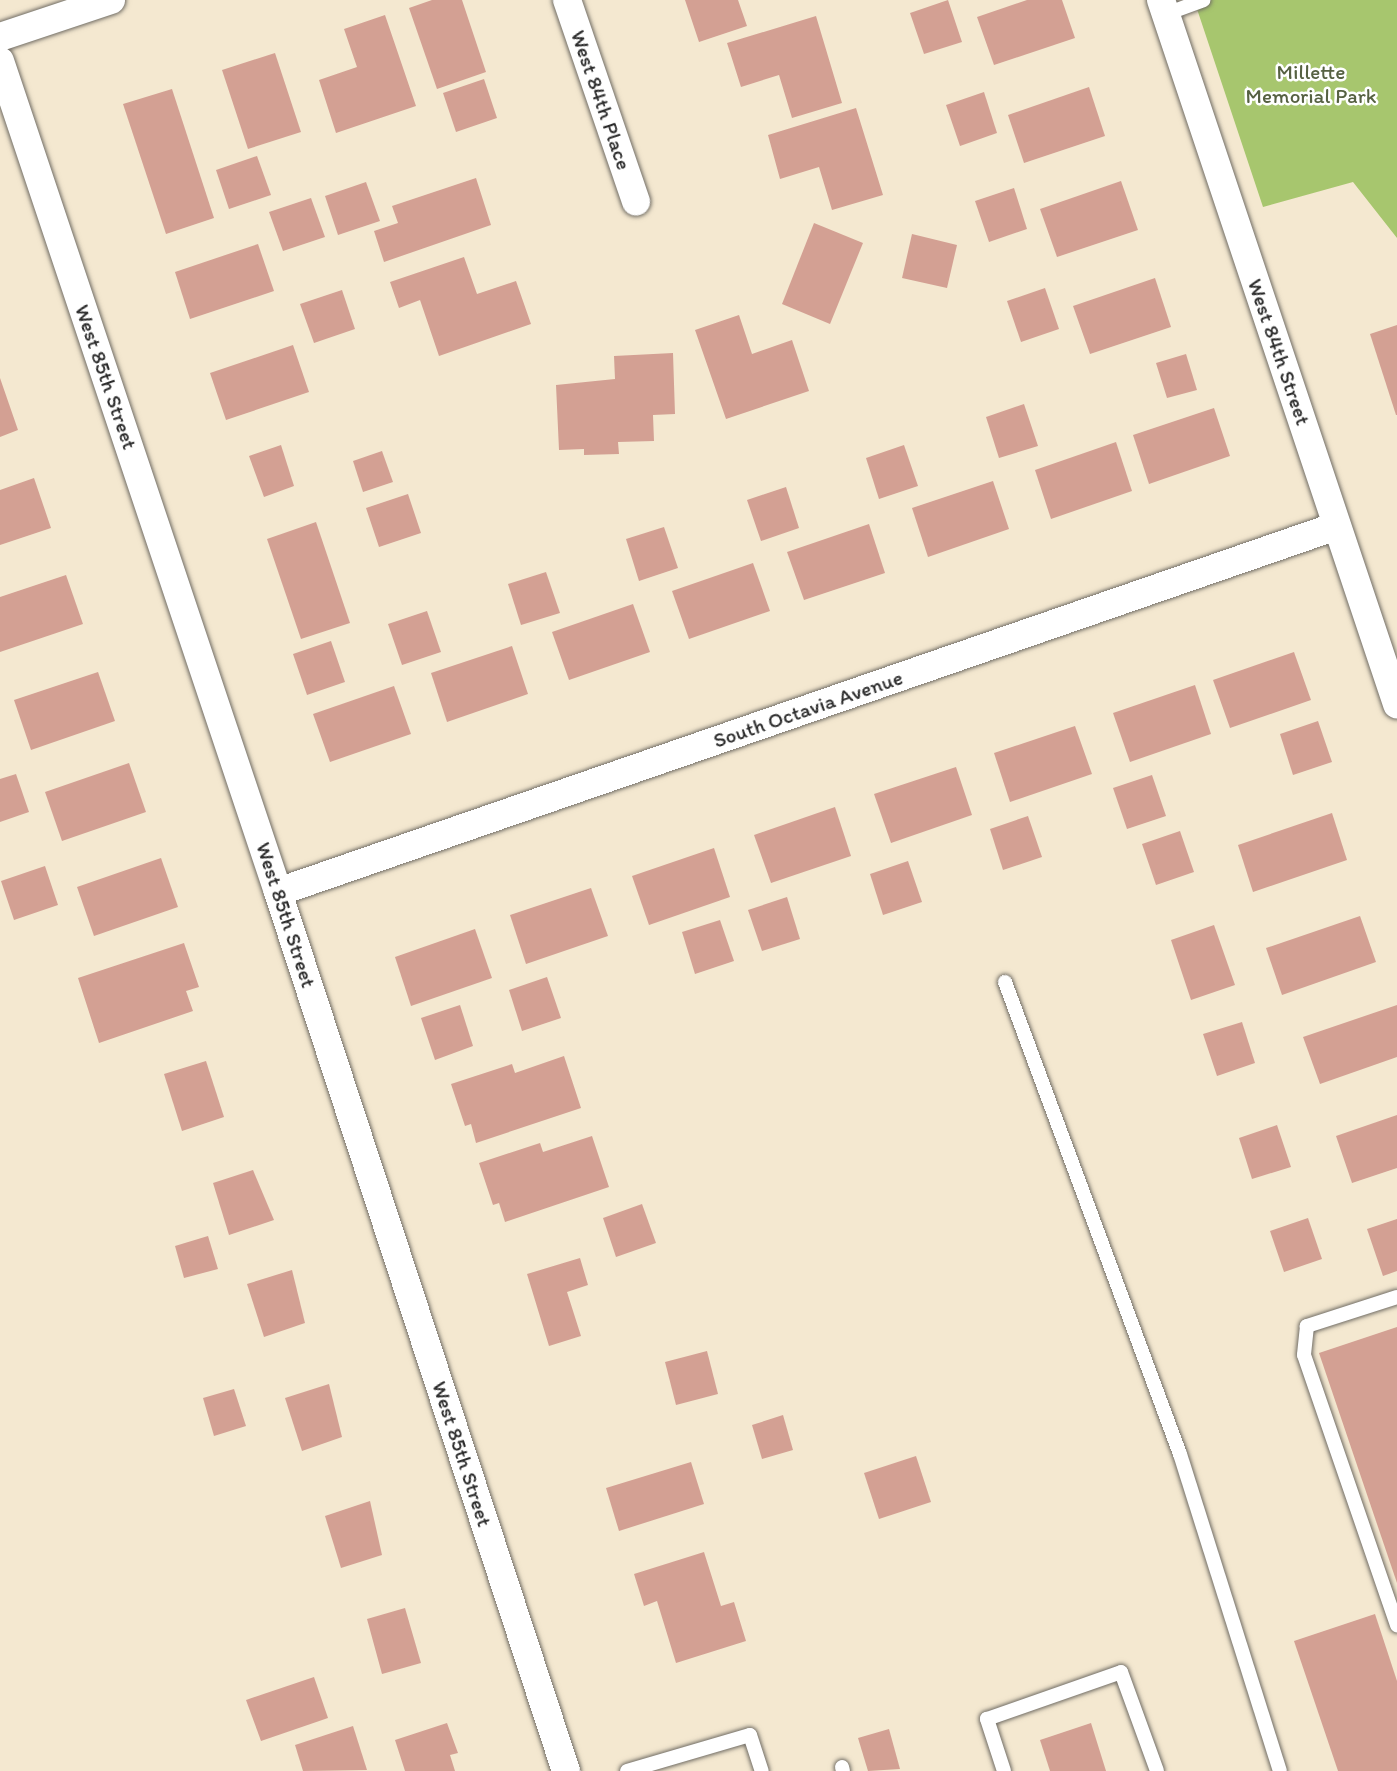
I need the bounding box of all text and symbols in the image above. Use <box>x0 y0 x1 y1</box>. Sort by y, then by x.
street label: West 84th Place <box>565 27 637 173</box>
park label: Millette Memorial Park <box>1245 59 1377 109</box>
street label: West 84th Street <box>1242 276 1316 428</box>
street label: West 85th Street <box>70 302 142 452</box>
street label: South Octavia Avenue <box>711 665 905 753</box>
street label: West 85th Street <box>251 840 321 990</box>
street label: West 85th Street <box>427 1379 497 1529</box>

